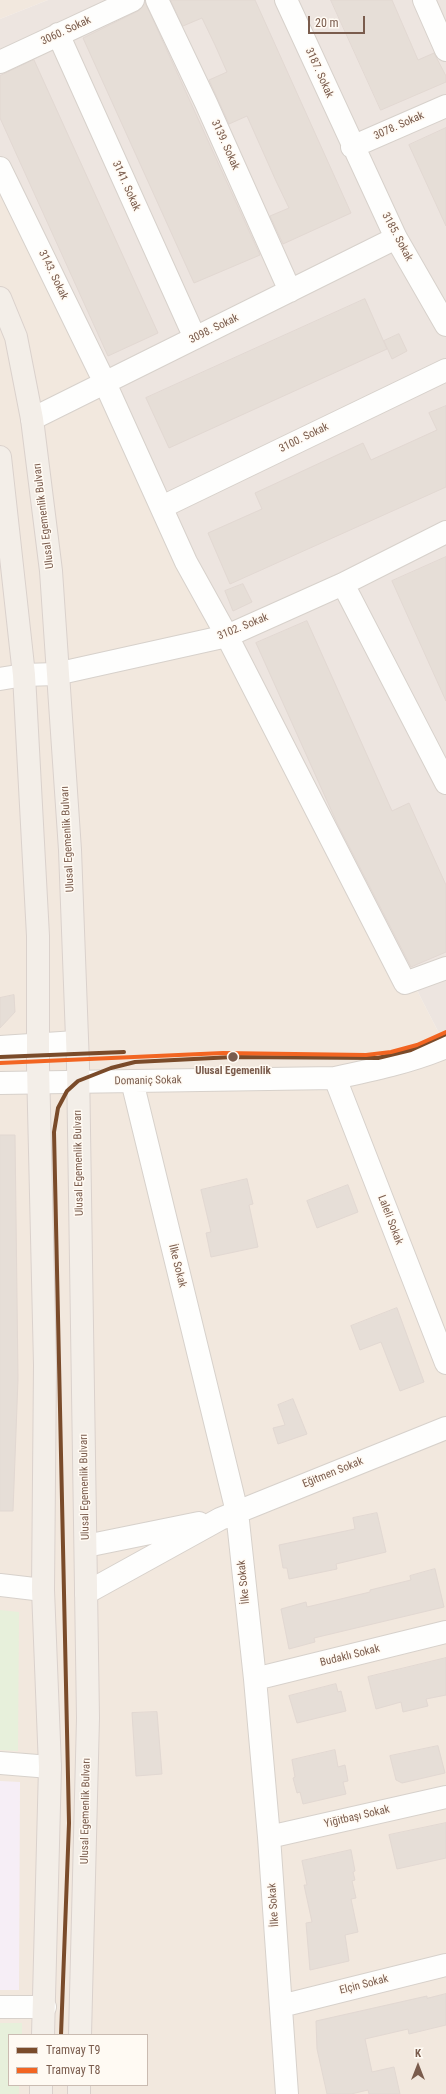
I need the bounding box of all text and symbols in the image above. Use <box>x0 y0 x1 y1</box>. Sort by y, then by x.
scale bar <box>310 8 367 34</box>
street label: 3060. Sokak <box>39 14 93 48</box>
text: 20 m <box>315 16 339 30</box>
street label: 3187. Sokak <box>302 46 336 100</box>
street label: 3078. Sokak <box>372 109 426 143</box>
street label: 3139. Sokak <box>208 118 242 172</box>
street label: 3141. Sokak <box>109 159 143 213</box>
street label: 3185. Sokak <box>379 210 415 264</box>
street label: 3143. Sokak <box>35 248 71 302</box>
street label: 3098. Sokak <box>187 311 241 347</box>
street label: 3100. Sokak <box>277 420 331 456</box>
street label: Ulusal Egemenlik Bulvarı <box>31 462 57 570</box>
street label: 3102. Sokak <box>216 611 270 643</box>
street label: Ulusal Egemenlik Bulvarı <box>59 786 77 892</box>
marker: Ulusal Egemenlik <box>226 1050 240 1064</box>
place label: Ulusal Egemenlik <box>195 1064 271 1078</box>
street label: Domaniç Sokak <box>114 1074 182 1088</box>
street label: Ulusal Egemenlik Bulvarı <box>71 1110 87 1216</box>
street label: Laleli Sokak <box>374 1193 406 1247</box>
street label: İlke Sokak <box>165 1243 189 1289</box>
street label: Ulusal Egemenlik Bulvarı <box>77 1434 93 1540</box>
street label: Eğitmen Sokak <box>301 1455 365 1491</box>
street label: İlke Sokak <box>235 1559 253 1605</box>
street label: Budaklı Sokak <box>319 1642 381 1670</box>
street label: Ulusal Egemenlik Bulvarı <box>78 1758 94 1864</box>
street label: Yiğitbaşı Sokak <box>323 1803 391 1831</box>
street label: İlke Sokak <box>266 1882 282 1928</box>
street label: Elçin Sokak <box>338 1973 390 1997</box>
legend <box>8 2034 148 2086</box>
text: Tramvay T9 <box>46 2043 100 2057</box>
north arrow <box>398 2046 438 2086</box>
text: K <box>415 2047 421 2060</box>
text: Tramvay T8 <box>46 2063 100 2077</box>

